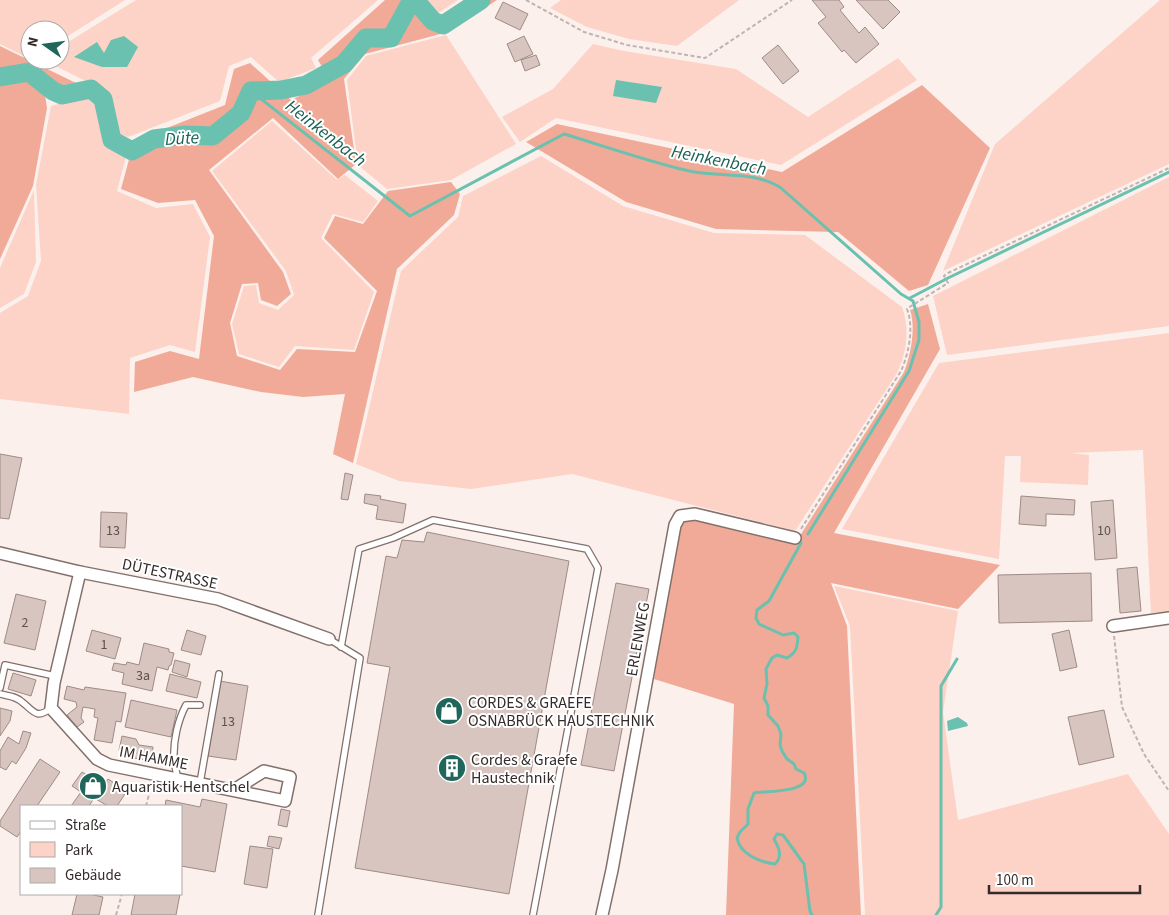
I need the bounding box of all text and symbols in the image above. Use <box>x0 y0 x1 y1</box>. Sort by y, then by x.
north arrow <box>20 20 70 70</box>
text: N <box>23 35 44 49</box>
water label: Heinkenbach <box>280 94 371 173</box>
water label: Düte <box>164 125 200 152</box>
water label: Heinkenbach <box>669 139 769 182</box>
house number: 13 <box>106 521 120 541</box>
house number: 10 <box>1097 521 1111 541</box>
street label: DÜTESTRASSE <box>120 553 220 595</box>
street label: ERLENWEG <box>621 600 655 678</box>
house number: 2 <box>22 613 29 633</box>
house number: 1 <box>101 635 108 655</box>
house number: 3a <box>136 666 150 686</box>
place label: CORDES & GRAEFE OSNABRÜCK HAUSTECHNIK <box>468 692 655 732</box>
shop icon: CORDES & GRAEFE OSNABRÜCK HAUSTECHNIK <box>434 696 464 726</box>
house number: 13 <box>221 712 235 732</box>
street label: IM HAMME <box>117 741 190 775</box>
place label: Cordes & Graefe Haustechnik <box>471 749 577 789</box>
building icon: Cordes & Graefe Haustechnik <box>437 753 467 783</box>
shop icon: Aquaristik Hentschel <box>78 771 108 801</box>
place label: Aquaristik Hentschel <box>112 776 250 798</box>
legend <box>20 805 182 895</box>
text: Straße <box>65 815 106 836</box>
text: Park <box>65 840 94 861</box>
scale bar <box>989 862 1140 894</box>
text: Gebäude <box>65 865 121 886</box>
text: 100 m <box>996 870 1034 891</box>

